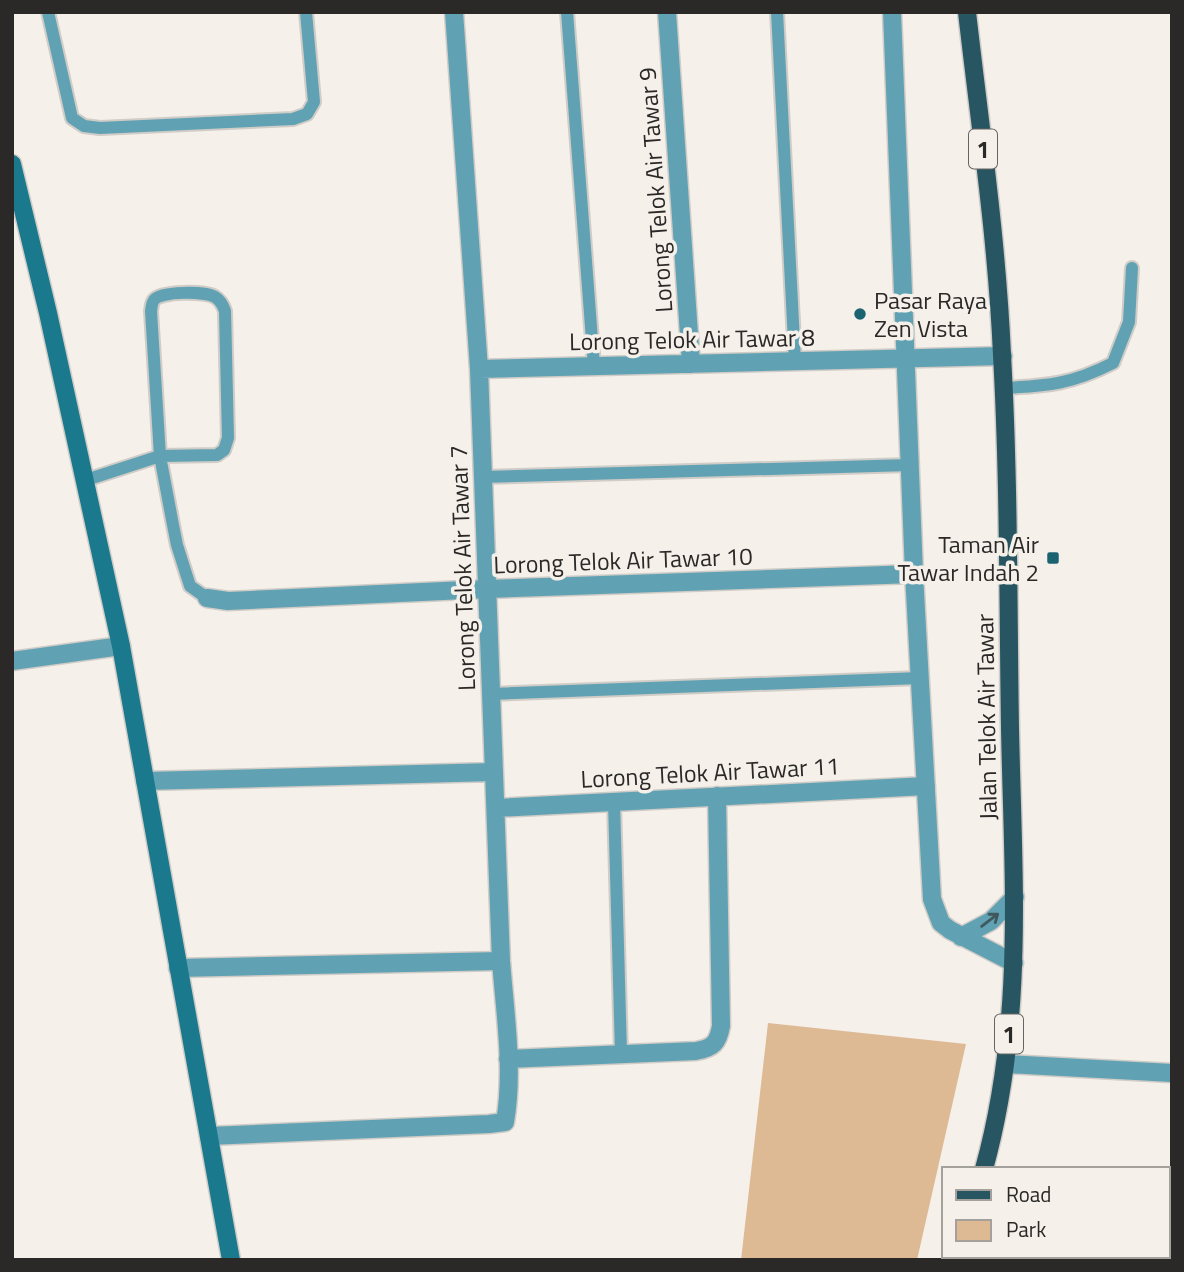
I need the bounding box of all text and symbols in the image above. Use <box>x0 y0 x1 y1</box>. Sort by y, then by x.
street label: Lorong Telok Air Tawar 9 <box>628 66 682 314</box>
road number: 1 <box>969 130 997 168</box>
place label: Pasar Raya Zen Vista <box>874 282 987 346</box>
marker: Pasar Raya Zen Vista <box>852 306 868 322</box>
street label: Lorong Telok Air Tawar 8 <box>569 319 815 359</box>
street label: Lorong Telok Air Tawar 7 <box>440 445 484 691</box>
place label: Taman Air Tawar Indah 2 <box>898 526 1039 590</box>
street label: Lorong Telok Air Tawar 10 <box>493 537 753 583</box>
marker: Taman Air Tawar Indah 2 <box>1045 550 1061 566</box>
street label: Jalan Telok Air Tawar <box>966 613 1006 821</box>
street label: Lorong Telok Air Tawar 11 <box>580 747 840 797</box>
one-way arrow <box>981 912 999 927</box>
road number: 1 <box>995 1015 1023 1054</box>
legend <box>942 1167 1170 1258</box>
text: Road <box>1006 1178 1051 1210</box>
text: Park <box>1006 1213 1046 1245</box>

